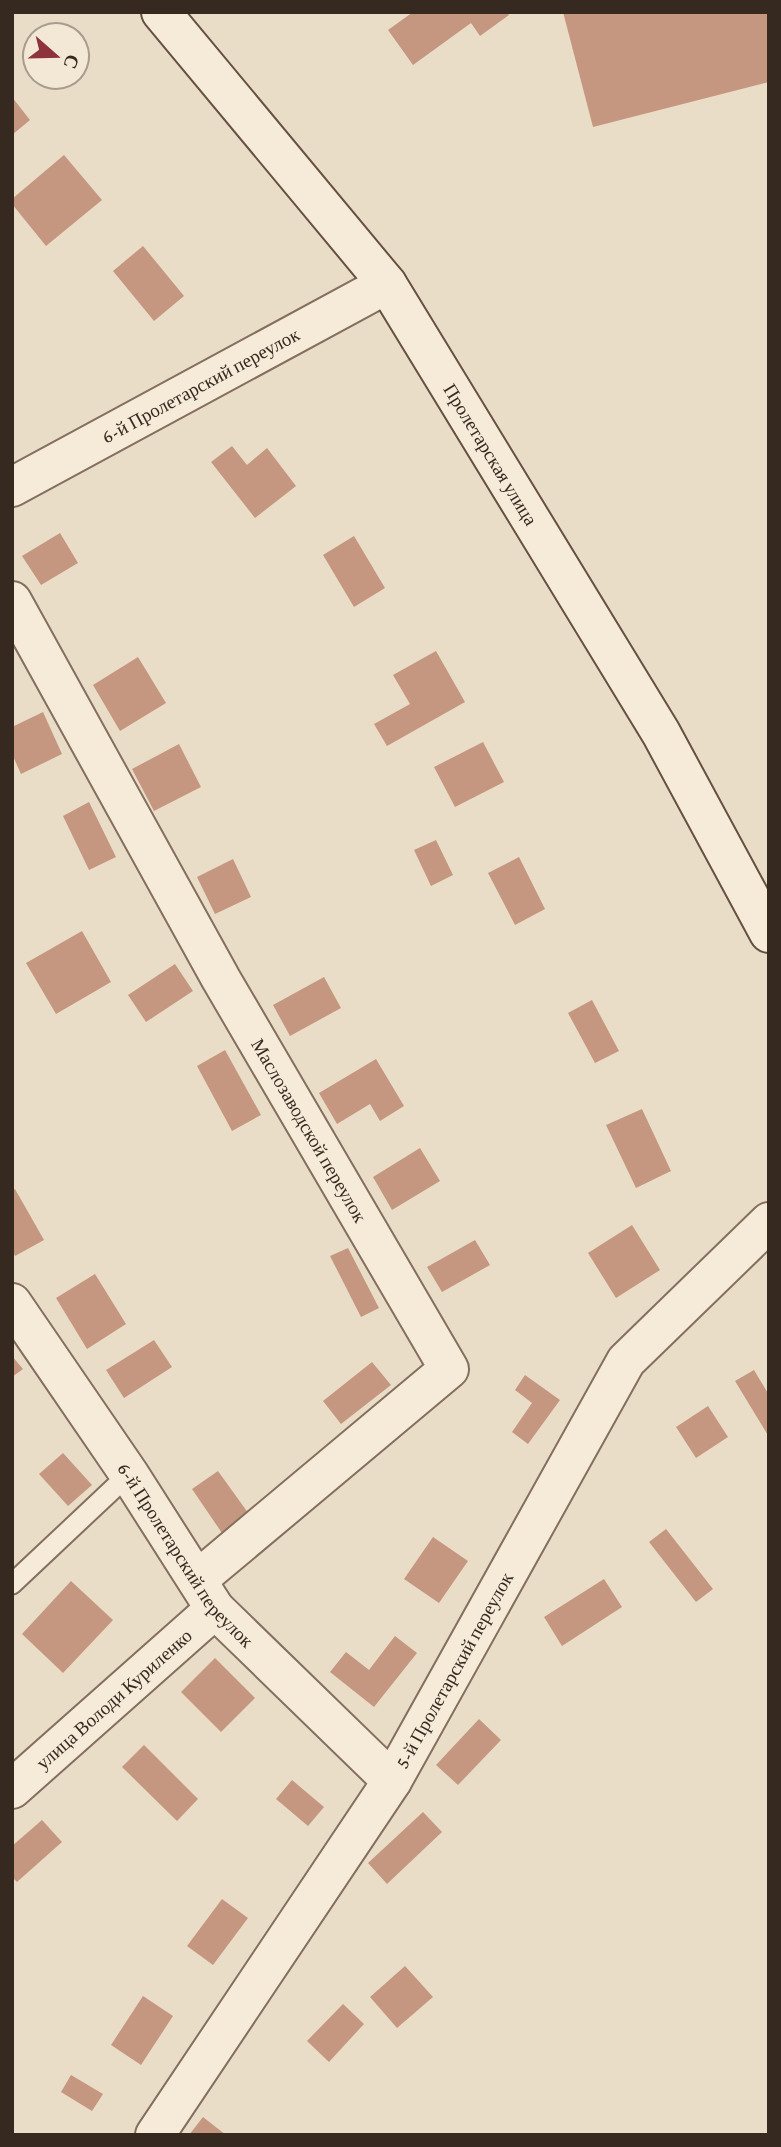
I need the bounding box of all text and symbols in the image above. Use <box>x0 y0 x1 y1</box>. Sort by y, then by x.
north arrow <box>21 21 91 91</box>
text: С <box>59 52 84 72</box>
street label: 6-й Пролетарский переулок <box>98 323 303 447</box>
street label: Пролетарская улица <box>440 380 542 529</box>
street label: Маслозаводской переулок <box>248 1035 372 1226</box>
street label: 6-й Пролетарский переулок <box>114 1458 258 1652</box>
street label: 5-й Пролетарский переулок <box>391 1568 517 1772</box>
street label: улица Володи Куриленко <box>32 1624 196 1773</box>

